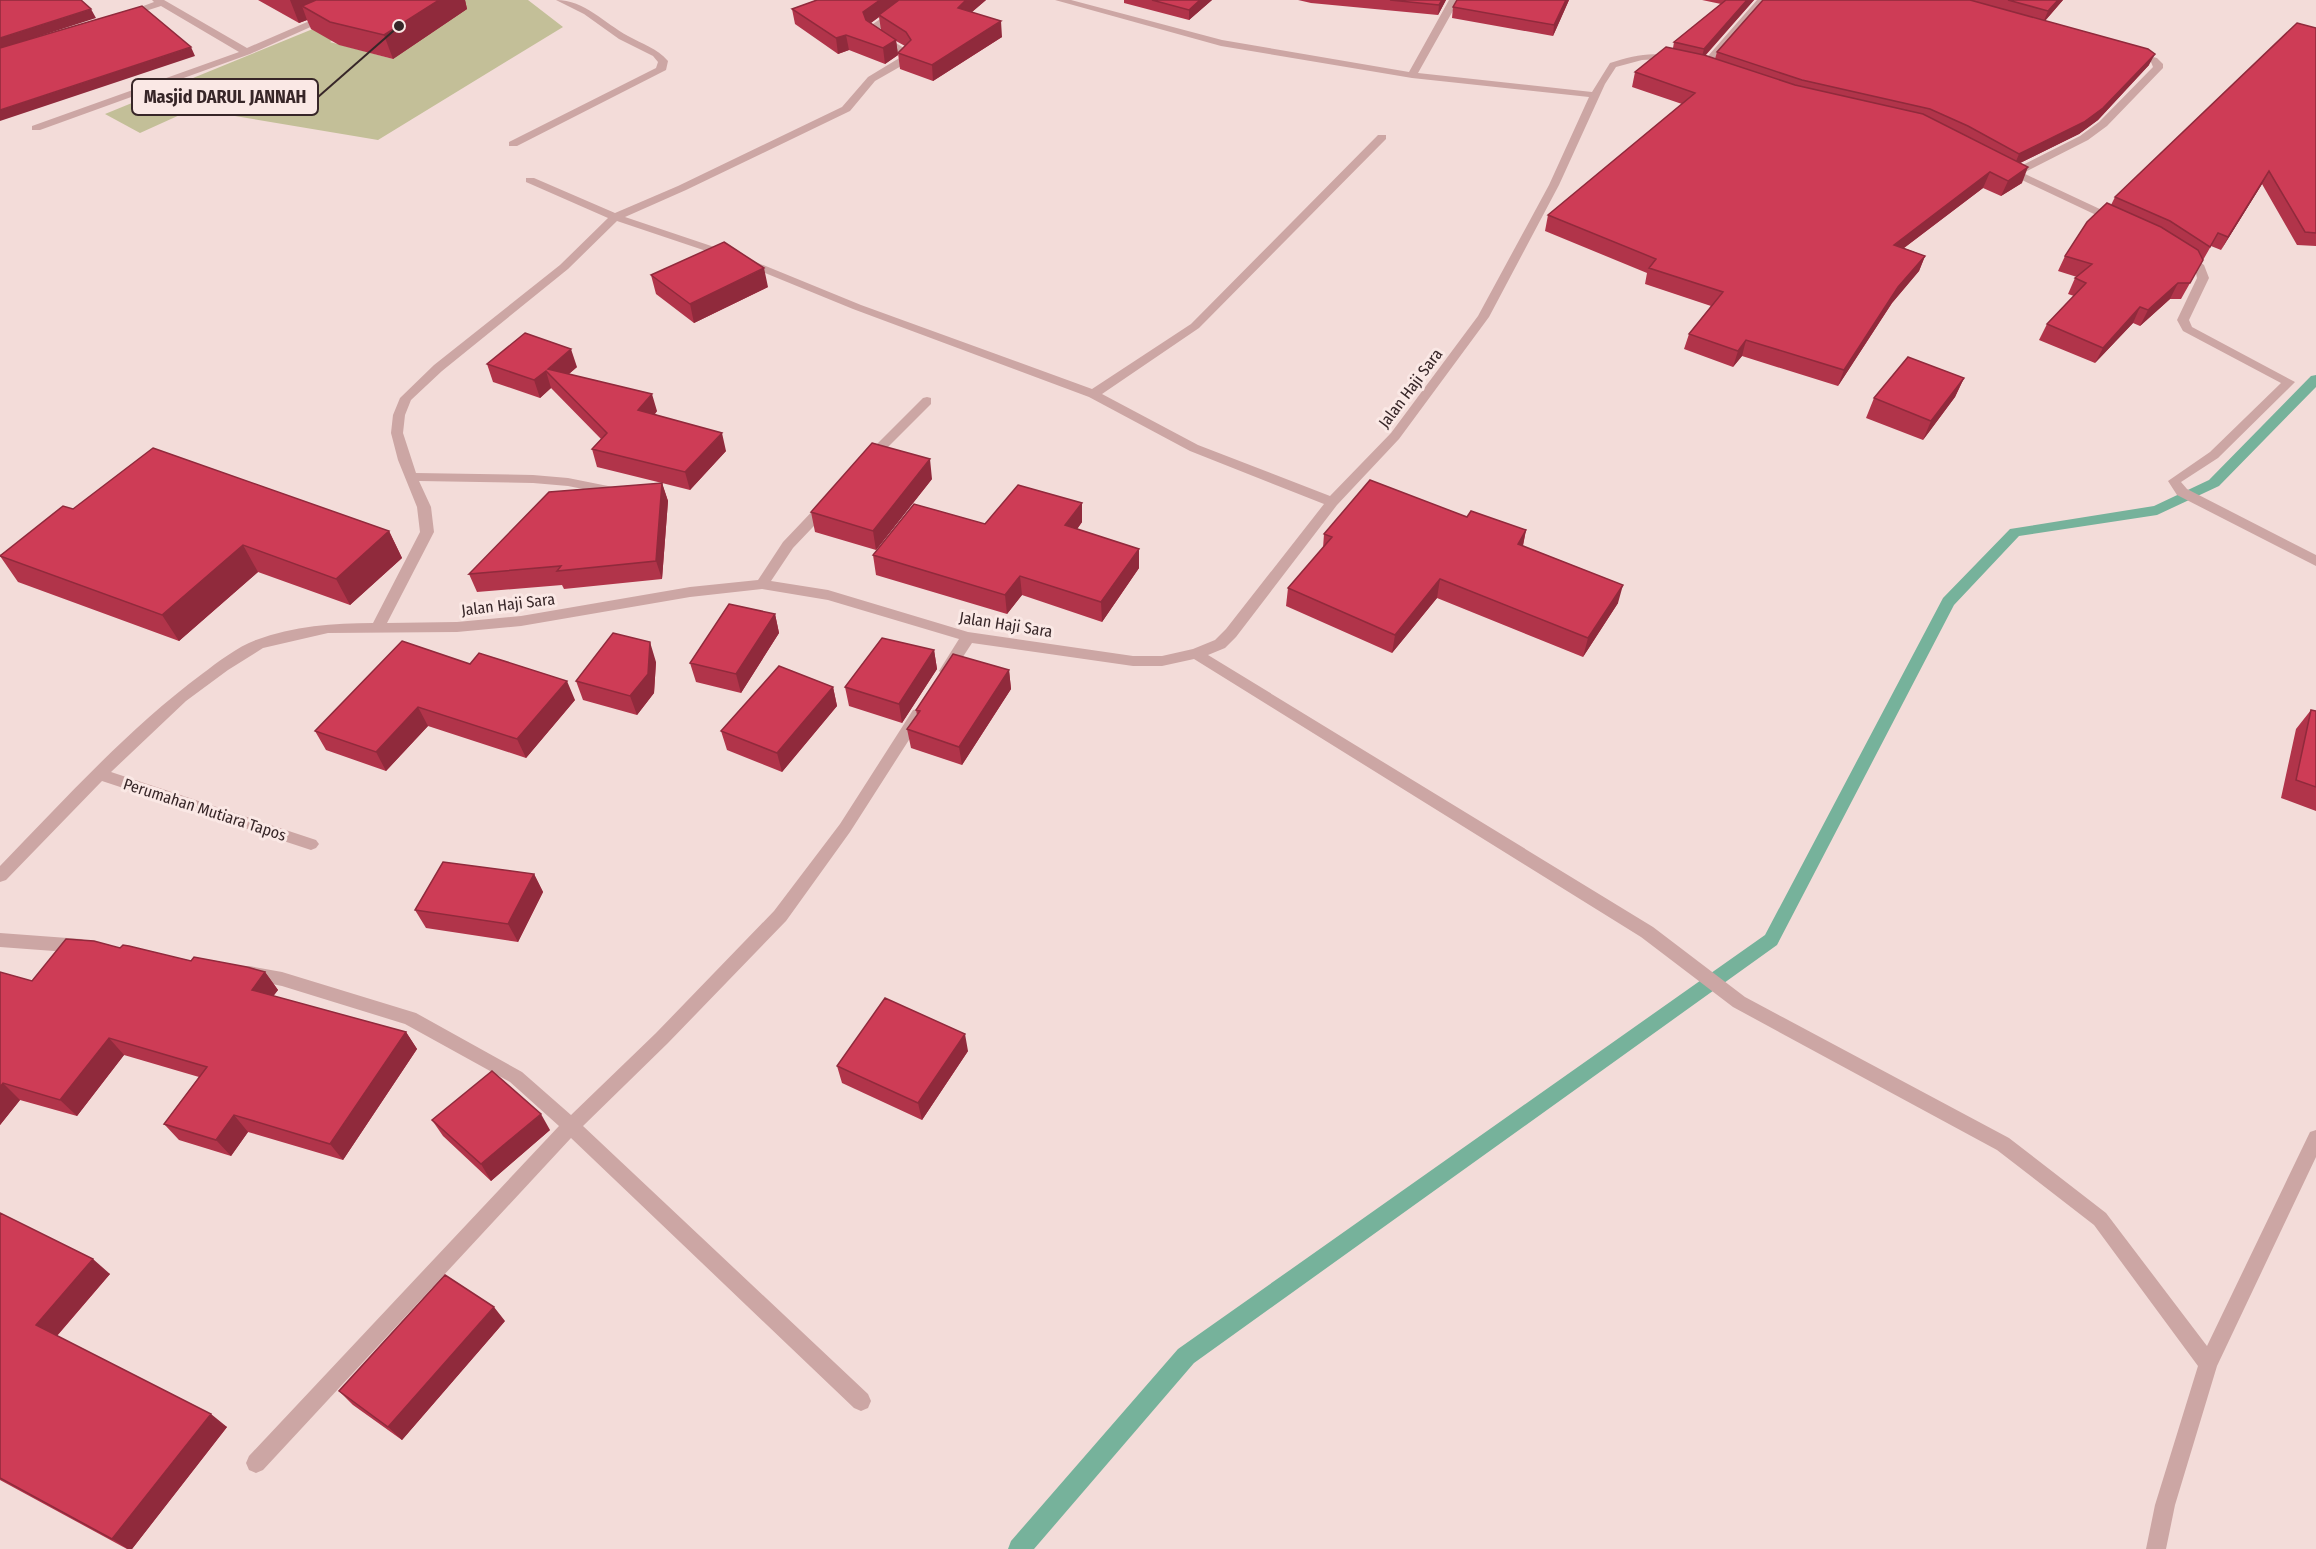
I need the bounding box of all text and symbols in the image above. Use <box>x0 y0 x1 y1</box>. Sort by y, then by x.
callout: Masjid DARUL JANNAH <box>132 79 318 115</box>
text: Masjid DARUL JANNAH <box>144 86 306 108</box>
street label: Jalan Haji Sara <box>1374 345 1446 432</box>
street label: Jalan Haji Sara <box>460 589 556 620</box>
street label: Jalan Haji Sara <box>958 608 1054 641</box>
street label: Perumahan Mutiara Tapos <box>121 774 289 845</box>

